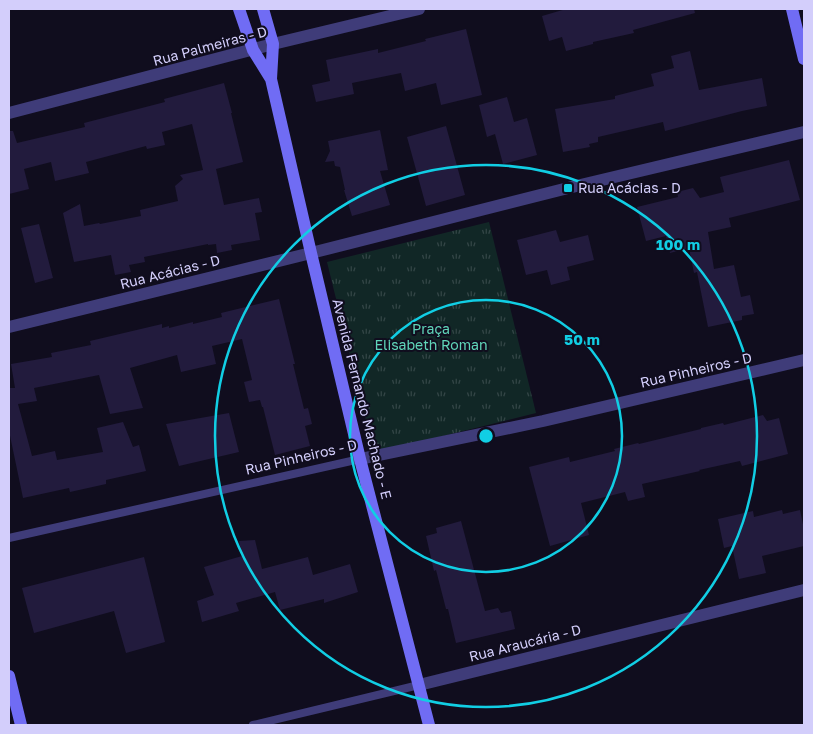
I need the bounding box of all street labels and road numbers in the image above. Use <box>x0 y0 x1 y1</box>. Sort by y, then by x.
street label: Rua Palmeiras - D <box>151 22 269 69</box>
street label: Rua Acácias - D <box>118 251 222 292</box>
street label: Avenida Fernando Machado - E <box>329 297 396 501</box>
street label: Rua Pinheiros - D <box>638 348 754 391</box>
street label: Rua Pinheiros - D <box>243 435 359 478</box>
street label: Rua Araucária - D <box>467 620 583 665</box>

